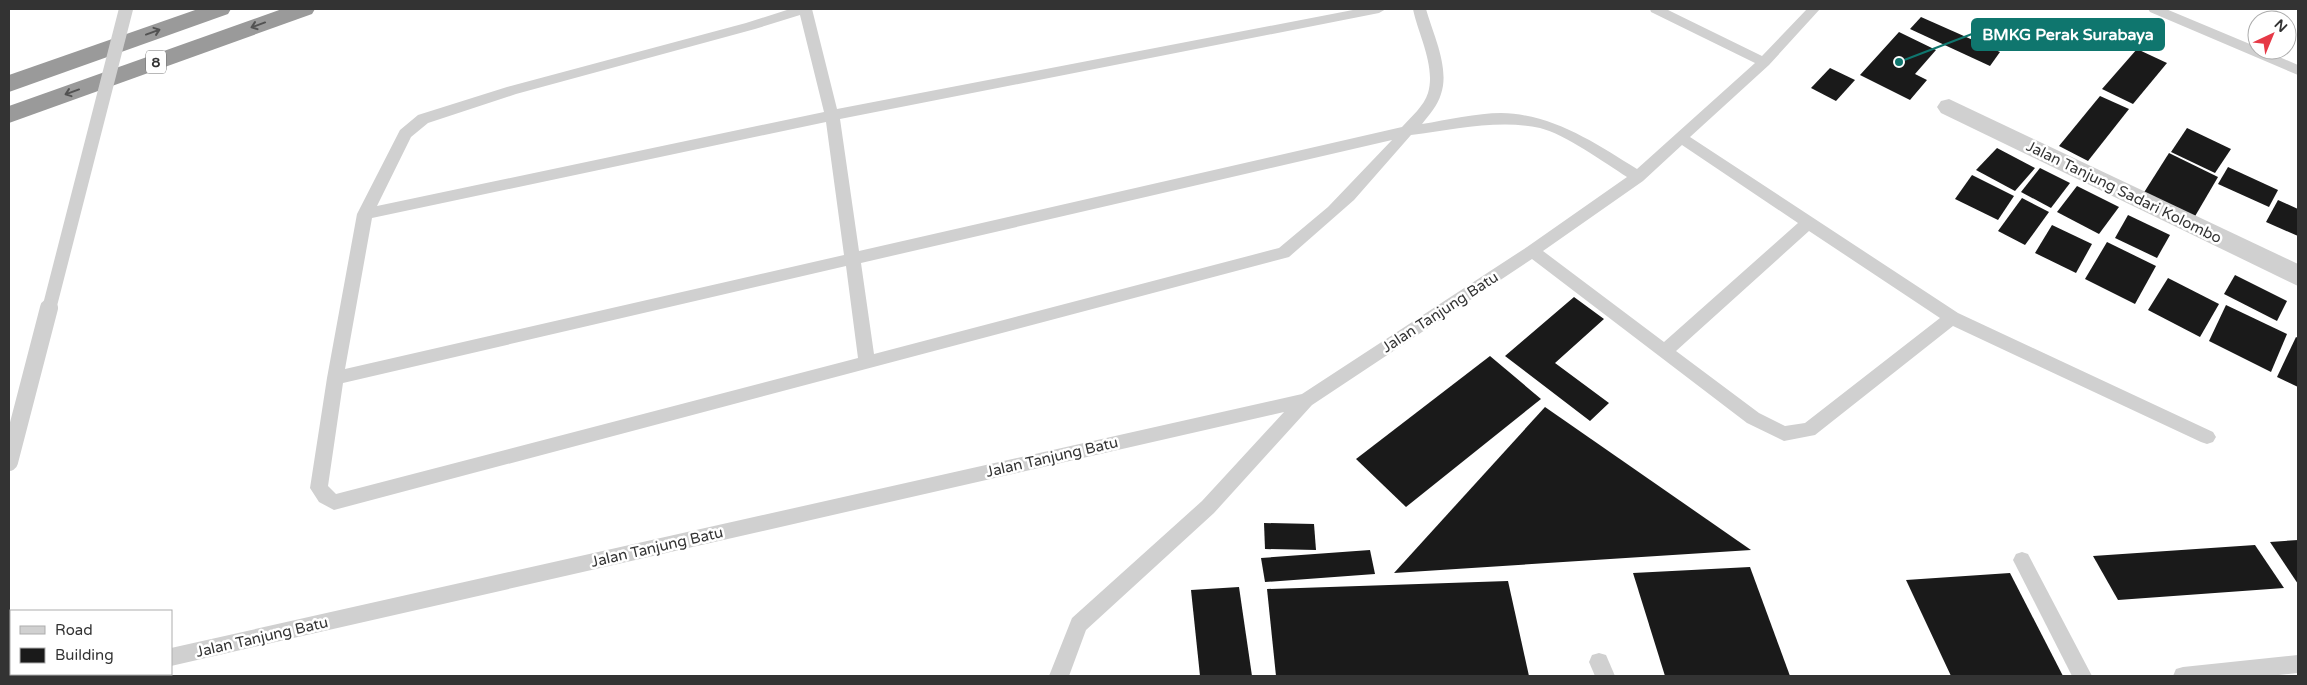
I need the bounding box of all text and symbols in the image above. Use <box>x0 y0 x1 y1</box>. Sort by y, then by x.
north arrow <box>2247 10 2297 60</box>
text: N <box>2271 16 2291 36</box>
callout: BMKG Perak Surabaya <box>1972 19 2164 50</box>
one-way arrow <box>251 21 266 30</box>
text: BMKG Perak Surabaya <box>1982 25 2154 45</box>
one-way arrow <box>145 27 161 37</box>
road number: 8 <box>146 51 166 74</box>
one-way arrow <box>65 88 80 97</box>
street label: Jalan Tanjung Sadari Kolombo <box>2023 137 2225 247</box>
street label: Jalan Tanjung Batu <box>1378 268 1502 356</box>
street label: Jalan Tanjung Batu <box>984 433 1120 481</box>
street label: Jalan Tanjung Batu <box>589 523 725 571</box>
legend <box>10 610 172 675</box>
street label: Jalan Tanjung Batu <box>194 613 330 661</box>
text: Road <box>55 621 93 639</box>
text: Building <box>55 646 114 664</box>

